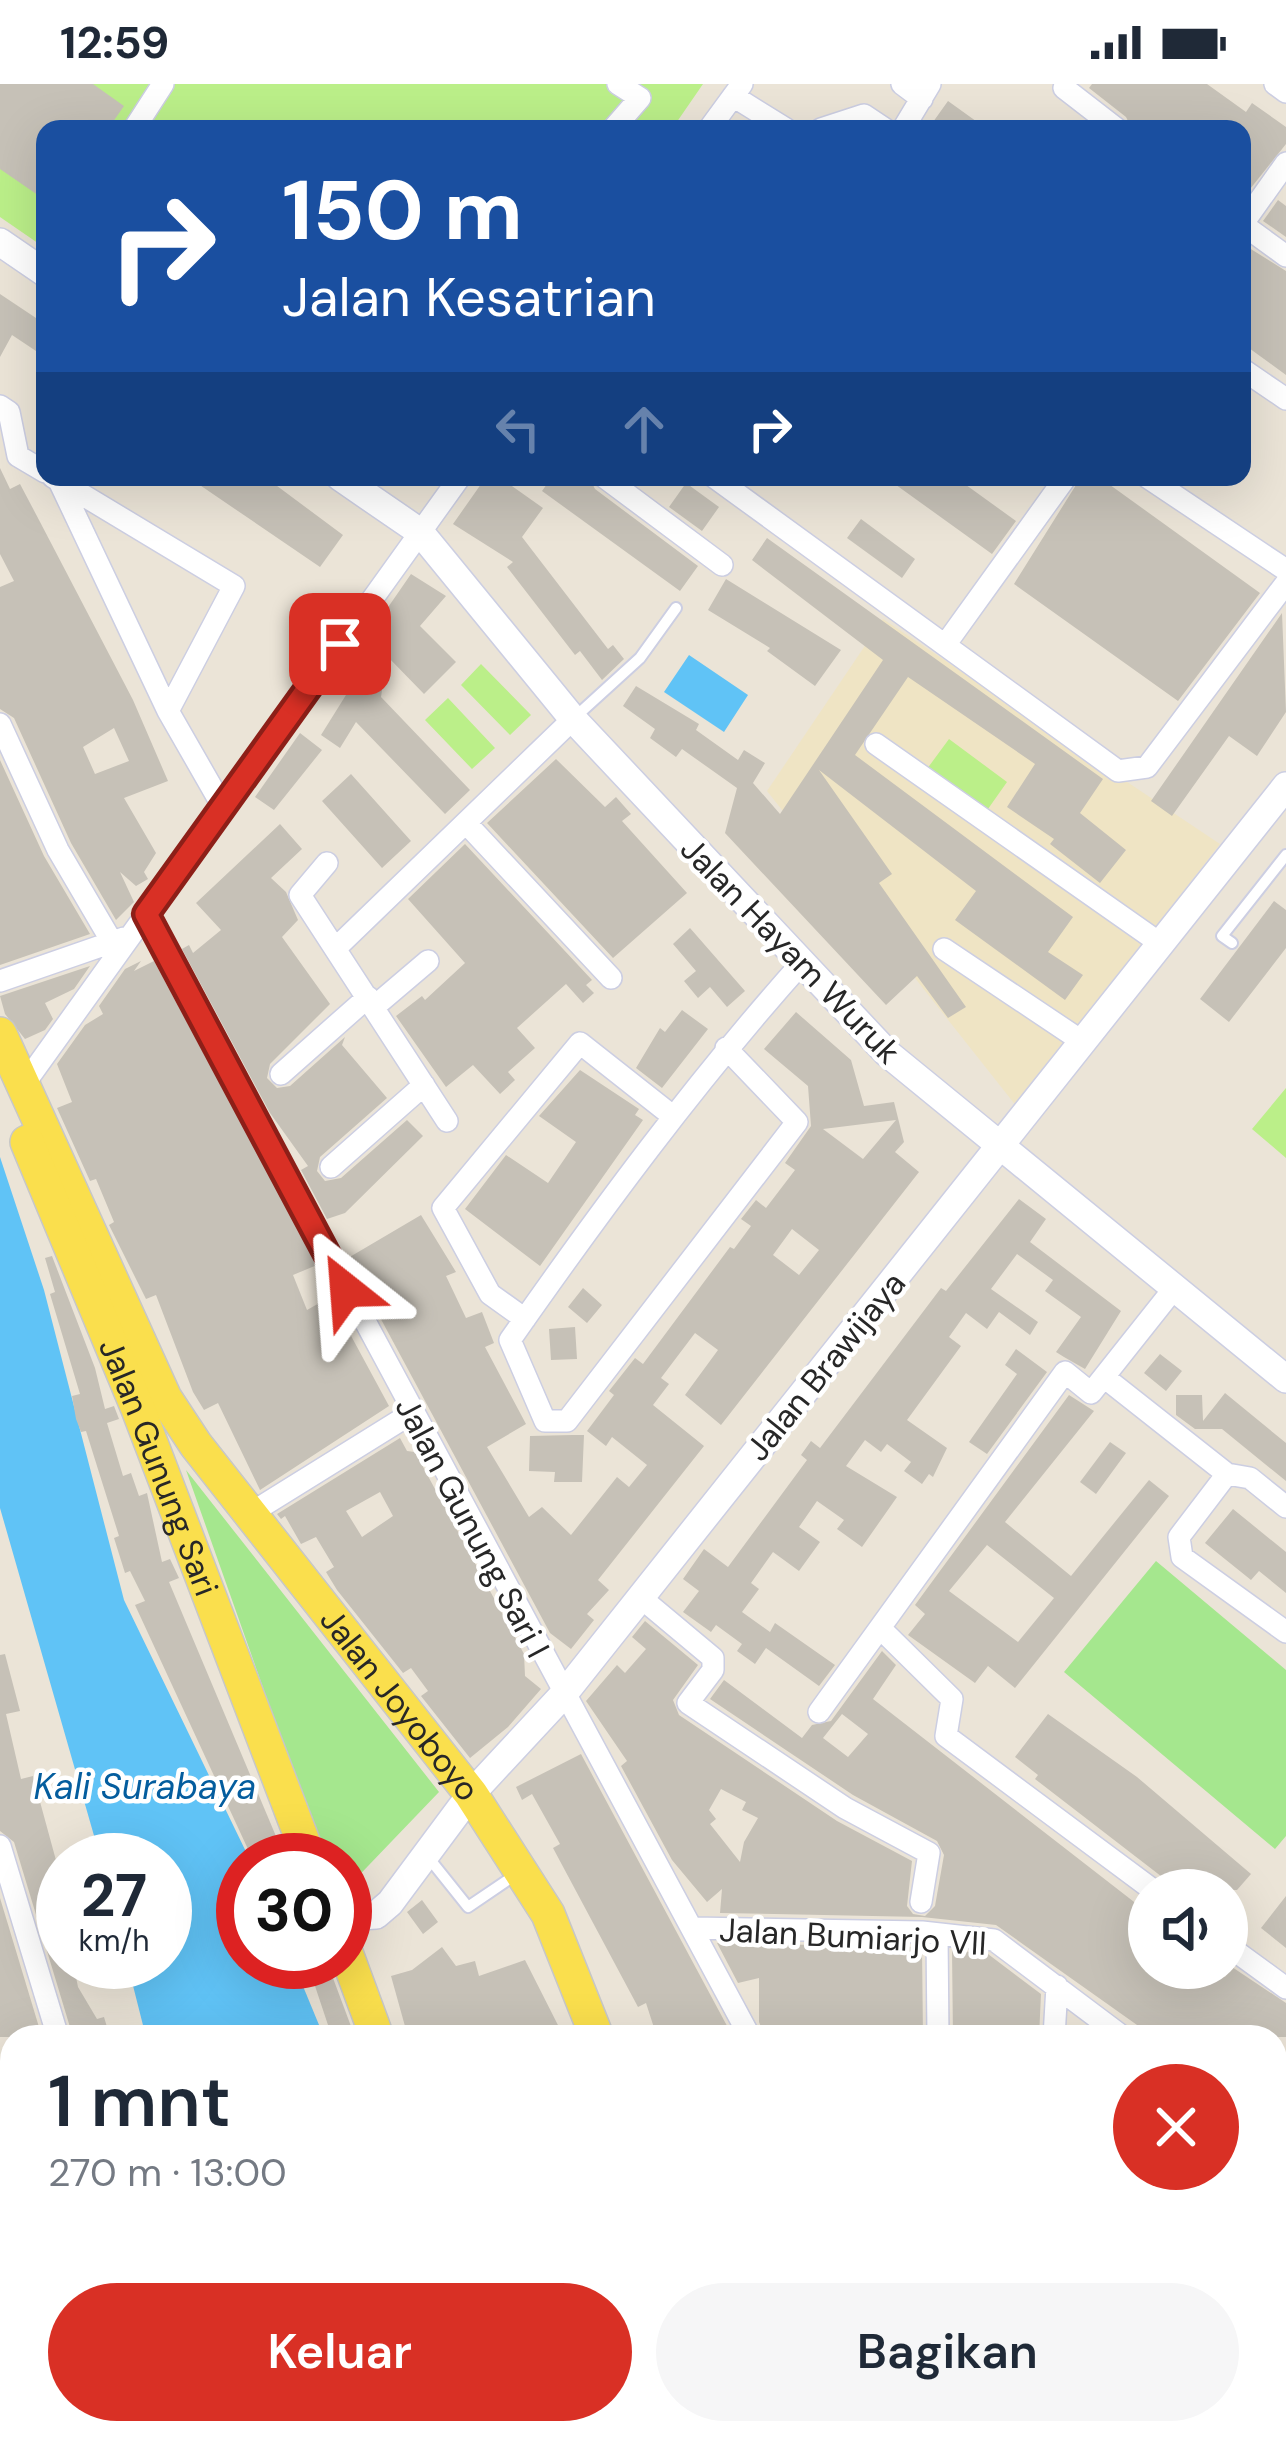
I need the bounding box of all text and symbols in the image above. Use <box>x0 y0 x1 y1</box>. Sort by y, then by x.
text: 12:59 <box>60 13 169 72</box>
text: 150 m <box>282 156 523 265</box>
icon: right <box>84 168 240 324</box>
text: Jalan Kesatrian <box>282 262 656 333</box>
icon: left <box>485 396 551 462</box>
icon: ahead <box>611 396 677 462</box>
icon: right <box>737 396 803 462</box>
pin <box>289 593 391 695</box>
icon: arrive <box>307 611 373 677</box>
street label: Jalan Hayam Wuruk <box>671 828 910 1073</box>
position arrow <box>283 1227 409 1353</box>
street label: Jalan Brawijaya <box>736 1263 915 1470</box>
street label: Jalan Gunung Sari <box>89 1332 228 1602</box>
street label: Jalan Gunung Sari I <box>386 1389 559 1665</box>
street label: Jalan Joyoboyo <box>311 1599 489 1810</box>
water label: Kali Surabaya <box>34 1763 256 1810</box>
speed limit sign: 30 <box>216 1833 372 1989</box>
text: 27 <box>81 1856 147 1935</box>
map controls <box>1128 1869 1248 1989</box>
button: sound <box>1128 1869 1248 1989</box>
street label: Jalan Bumiarjo VII <box>718 1908 988 1965</box>
text: km/h <box>79 1921 149 1960</box>
text: 1 mnt <box>48 2055 231 2148</box>
button: close <box>1113 2064 1239 2190</box>
text: 270 m · 13:00 <box>48 2147 287 2198</box>
button: Keluar <box>48 2283 632 2421</box>
button: Bagikan <box>656 2283 1239 2421</box>

